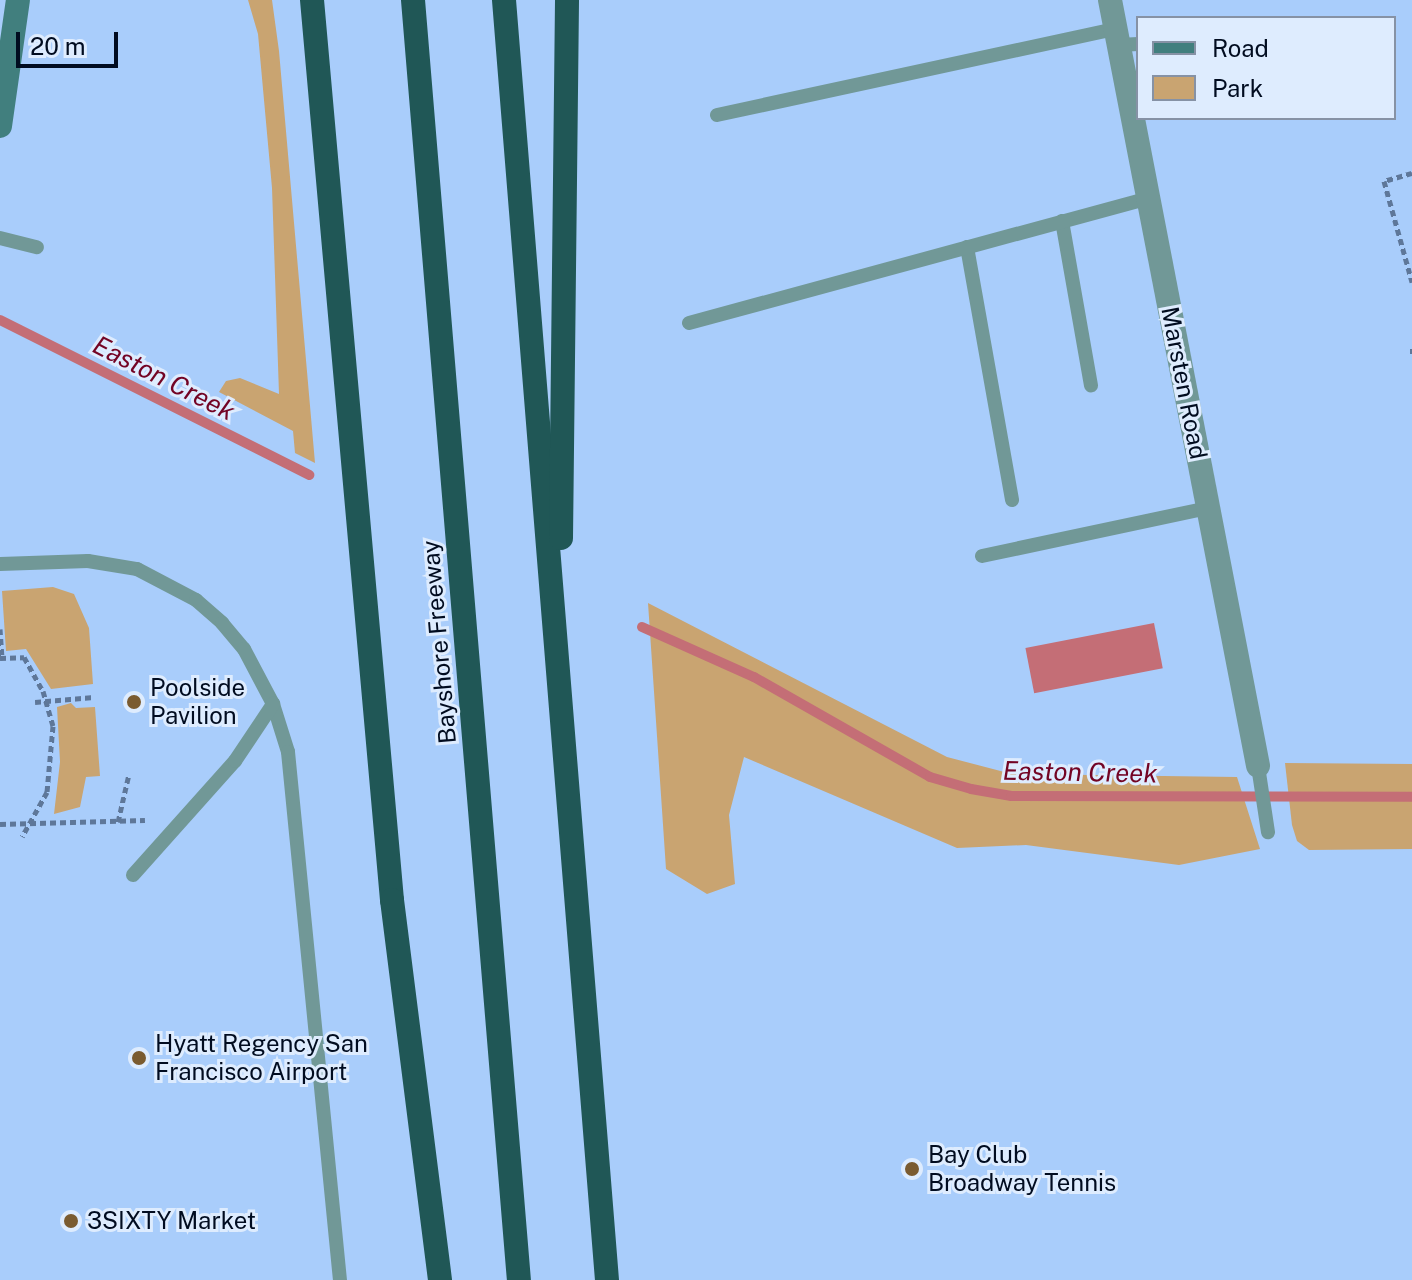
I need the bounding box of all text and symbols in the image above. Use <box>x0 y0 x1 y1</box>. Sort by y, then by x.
scale bar <box>20 16 122 66</box>
legend <box>1136 16 1396 120</box>
text: 20 m <box>30 32 86 60</box>
text: Road <box>1212 34 1269 62</box>
text: Park <box>1212 74 1263 102</box>
street label: Marsten Road <box>1155 304 1213 462</box>
water label: Easton Creek <box>88 329 240 427</box>
street label: Bayshore Freeway <box>416 539 462 745</box>
place label: Poolside Pavilion <box>150 674 245 730</box>
marker: Poolside Pavilion <box>125 693 143 711</box>
water label: Easton Creek <box>1002 755 1158 789</box>
place label: Hyatt Regency San Francisco Airport <box>155 1030 368 1086</box>
marker: Hyatt Regency San Francisco Airport <box>130 1049 148 1067</box>
place label: Bay Club Broadway Tennis <box>928 1141 1116 1197</box>
marker: Bay Club Broadway Tennis <box>903 1160 921 1178</box>
place label: 3SIXTY Market <box>87 1207 256 1235</box>
marker: 3SIXTY Market <box>62 1212 80 1230</box>

